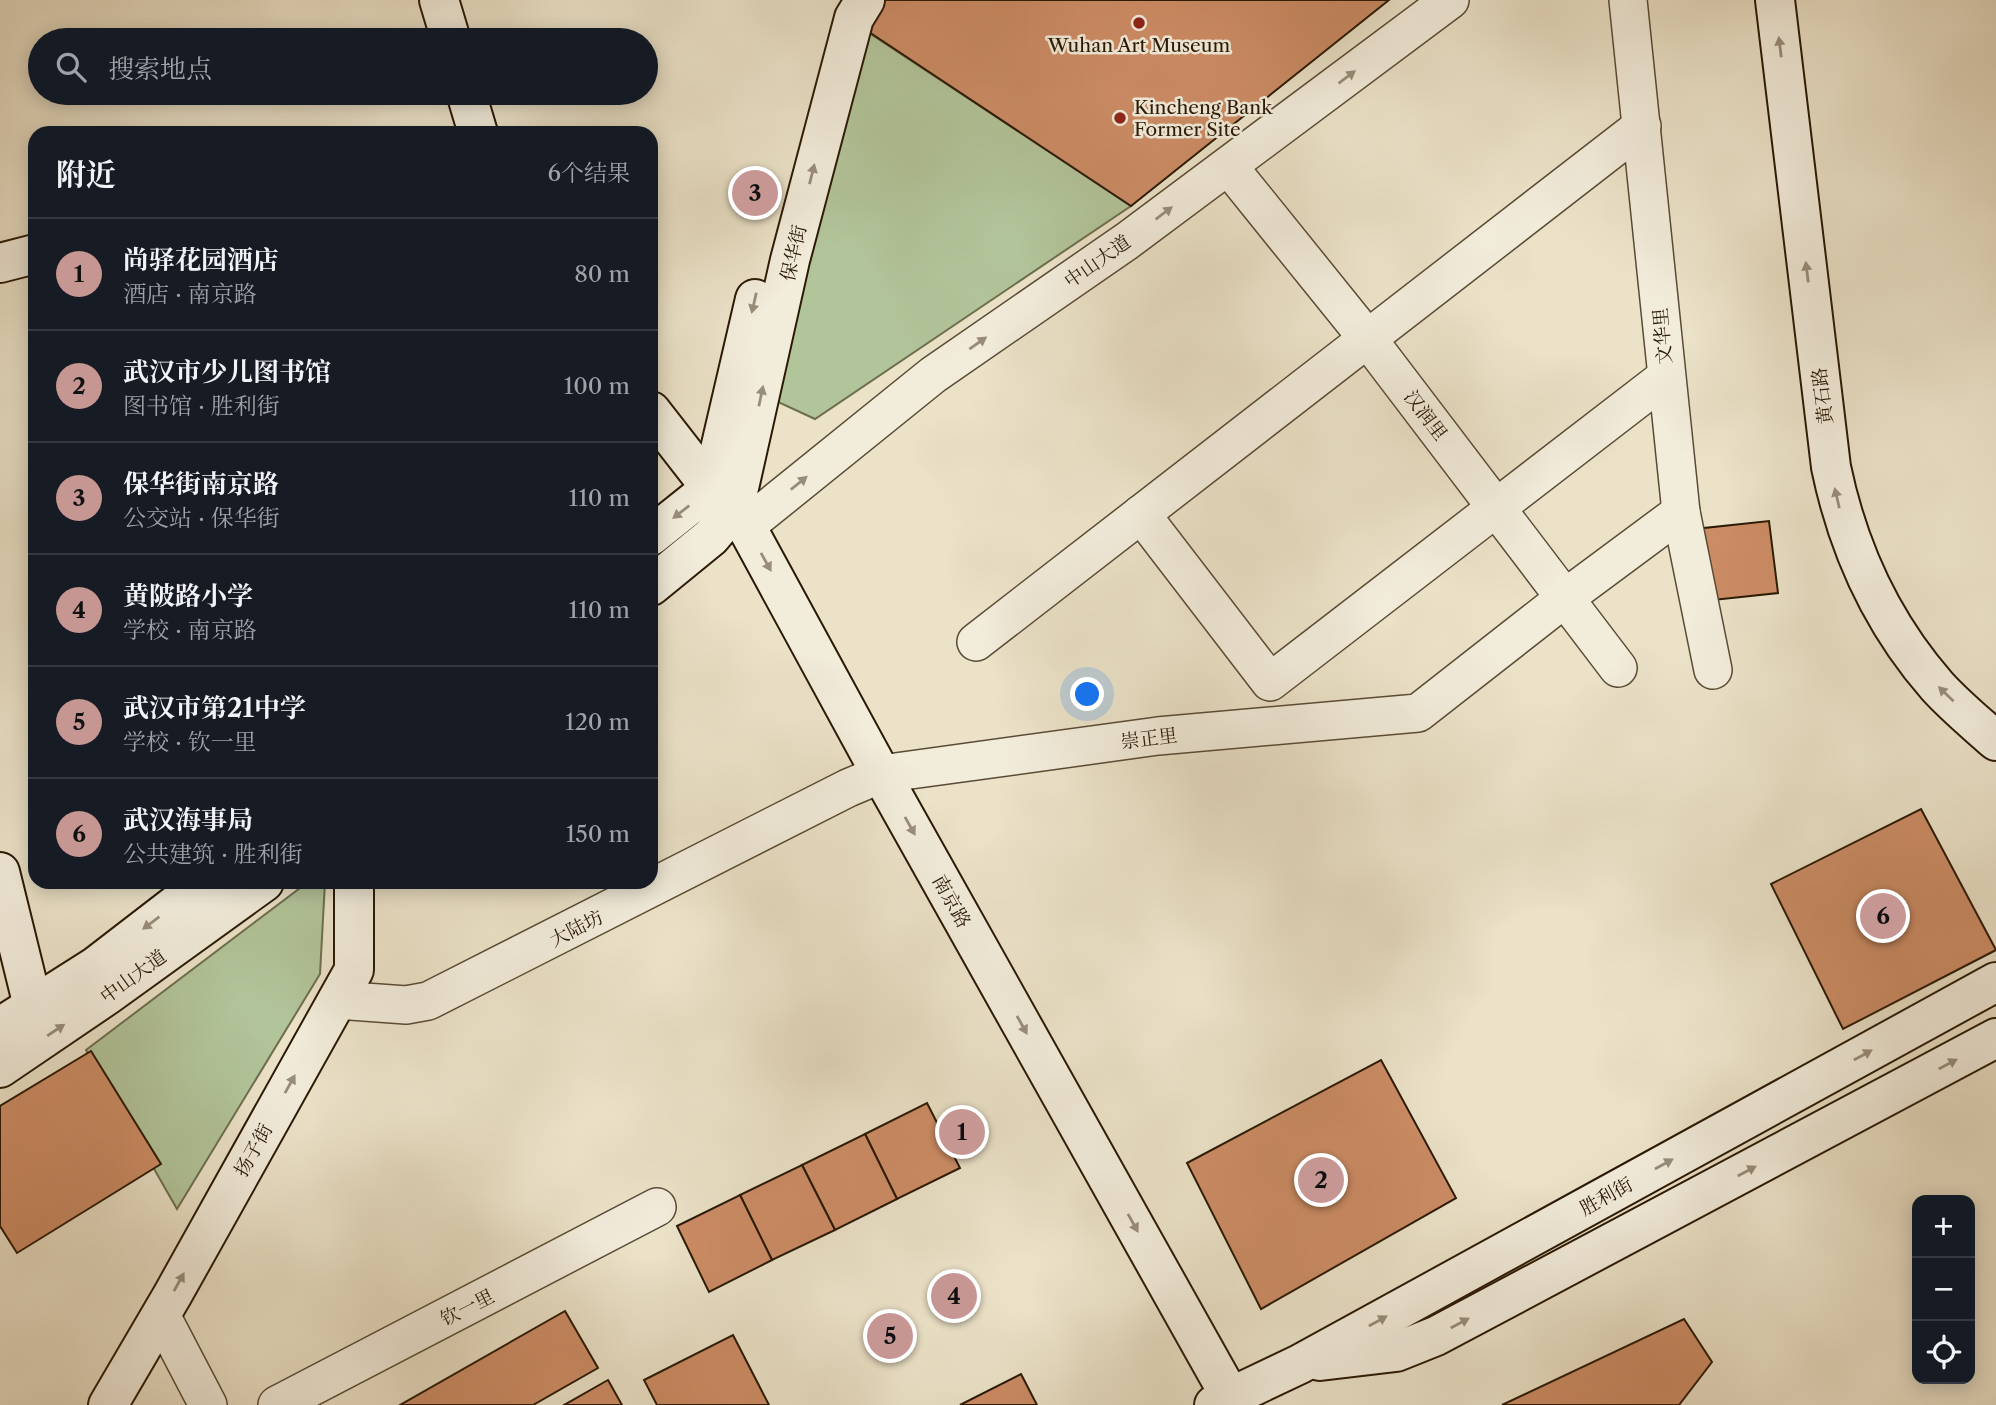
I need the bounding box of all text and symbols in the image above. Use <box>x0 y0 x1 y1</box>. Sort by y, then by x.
marker: Wuhan Art Museum <box>1131 15 1147 31</box>
search box <box>28 28 658 105</box>
place label: Wuhan Art Museum <box>1047 34 1230 57</box>
one-way arrow <box>1775 35 1786 57</box>
icon: search <box>52 48 90 86</box>
text: 搜索地点 <box>108 53 212 85</box>
one-way arrow <box>1338 70 1356 84</box>
place label: Kincheng Bank Former Site <box>1134 96 1273 141</box>
marker: Kincheng Bank Former Site <box>1112 110 1128 126</box>
text: 附近 <box>56 156 116 193</box>
text: 6个结果 <box>548 159 630 187</box>
one-way arrow <box>807 163 818 185</box>
pin: 3 <box>732 167 778 219</box>
one-way arrow <box>1155 205 1173 220</box>
street label: 保华街 <box>776 223 811 283</box>
street label: 中山大道 <box>1060 230 1135 293</box>
text: 尚驿花园酒店 <box>123 244 279 276</box>
text: 1 <box>74 260 84 288</box>
text: 80 m <box>574 260 630 288</box>
one-way arrow <box>1802 261 1813 283</box>
text: 酒店 · 南京路 <box>123 280 257 308</box>
one-way arrow <box>749 292 760 314</box>
street label: 文华里 <box>1649 307 1676 365</box>
one-way arrow <box>969 336 987 350</box>
text: 武汉市少儿图书馆 <box>123 356 331 388</box>
street label: 黄石路 <box>1808 366 1837 426</box>
text: 2 <box>72 372 86 400</box>
text: 100 m <box>564 372 630 400</box>
one-way arrow <box>756 385 767 407</box>
street label: 汉润里 <box>1399 386 1452 445</box>
text: 图书馆 · 胜利街 <box>123 392 280 420</box>
text: 保华街南京路 <box>123 468 279 500</box>
one-way arrow <box>791 476 808 491</box>
text: 3 <box>73 484 86 512</box>
text: 110 m <box>569 484 630 512</box>
one-way arrow <box>1832 487 1843 509</box>
text: 公交站 · 保华街 <box>123 504 280 532</box>
one-way arrow <box>672 504 690 519</box>
one-way arrow <box>760 553 772 572</box>
text: 黄陂路小学 <box>123 580 253 612</box>
text: 4 <box>72 596 86 624</box>
text: 110 m <box>569 596 630 624</box>
text: 学校 · 南京路 <box>123 616 257 644</box>
your location <box>1070 677 1104 711</box>
one-way arrow <box>1938 687 1955 703</box>
text: 武汉市第21中学 <box>123 692 306 724</box>
text: 5 <box>73 708 85 736</box>
text: 120 m <box>565 708 630 736</box>
street label: 崇正里 <box>1119 724 1179 753</box>
text: 学校 · 钦一里 <box>123 728 257 756</box>
text: 武汉海事局 <box>123 804 253 836</box>
one-way arrow <box>904 817 916 836</box>
text: 6 <box>72 820 86 848</box>
text: 150 m <box>566 820 630 848</box>
text: 公共建筑 · 胜利街 <box>123 840 303 868</box>
street label: 南京路 <box>928 871 975 932</box>
pin: 6 <box>1860 890 1906 942</box>
street label: 大陆坊 <box>546 905 607 952</box>
one-way arrow <box>142 916 160 930</box>
street label: 中山大道 <box>96 945 171 1008</box>
one-way arrow <box>1016 1015 1028 1034</box>
one-way arrow <box>47 1024 66 1037</box>
one-way arrow <box>1853 1049 1873 1060</box>
one-way arrow <box>1938 1058 1958 1070</box>
one-way arrow <box>284 1074 296 1094</box>
pin: 1 <box>939 1106 985 1158</box>
street label: 扬子街 <box>230 1120 277 1181</box>
pin: 2 <box>1298 1154 1344 1206</box>
one-way arrow <box>1654 1158 1673 1170</box>
one-way arrow <box>1737 1165 1757 1176</box>
street label: 胜利街 <box>1576 1173 1637 1220</box>
map controls <box>1912 1195 1975 1384</box>
button: + <box>1912 1195 1975 1258</box>
one-way arrow <box>1127 1213 1139 1233</box>
button: − <box>1912 1258 1975 1321</box>
pin: 4 <box>931 1270 977 1322</box>
one-way arrow <box>173 1273 185 1292</box>
street label: 钦一里 <box>437 1284 498 1331</box>
pin: 5 <box>867 1310 913 1362</box>
one-way arrow <box>1369 1315 1388 1327</box>
one-way arrow <box>1450 1318 1470 1329</box>
button: locate <box>1912 1321 1975 1384</box>

